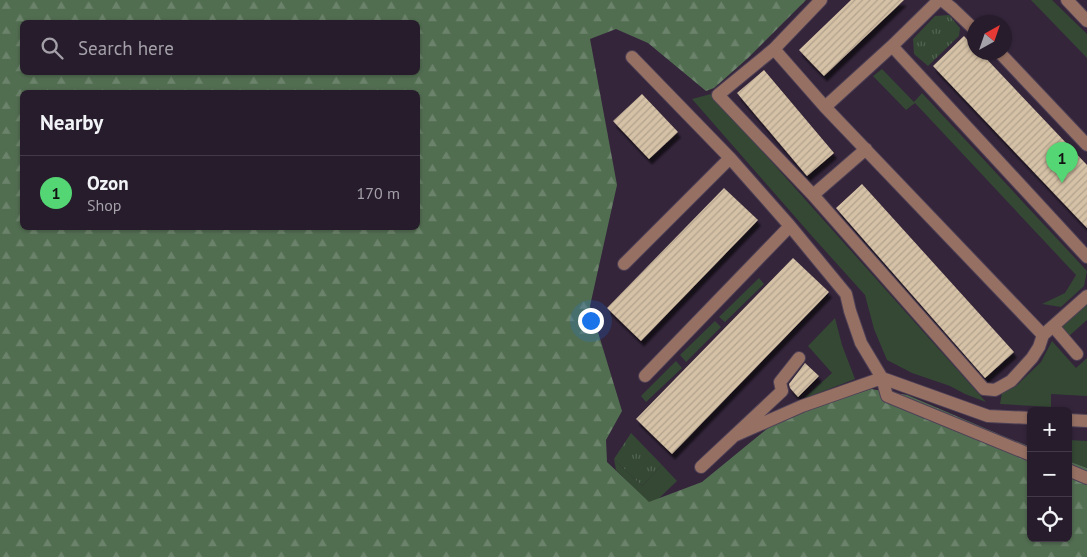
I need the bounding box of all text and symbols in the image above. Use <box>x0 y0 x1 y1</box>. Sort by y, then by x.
north arrow <box>967 15 1012 60</box>
search box <box>20 20 420 75</box>
icon: search <box>38 34 66 62</box>
text: Search here <box>78 36 174 60</box>
text: Nearby <box>40 109 103 136</box>
pin: 1 <box>1046 142 1078 183</box>
text: Ozon <box>87 171 129 195</box>
text: 1 <box>51 183 61 203</box>
text: 170 m <box>357 183 400 203</box>
text: Shop <box>87 195 121 215</box>
your location <box>578 308 604 334</box>
map controls <box>1027 407 1072 542</box>
button: + <box>1027 407 1072 452</box>
button: − <box>1027 452 1072 497</box>
button: locate <box>1027 497 1072 542</box>

